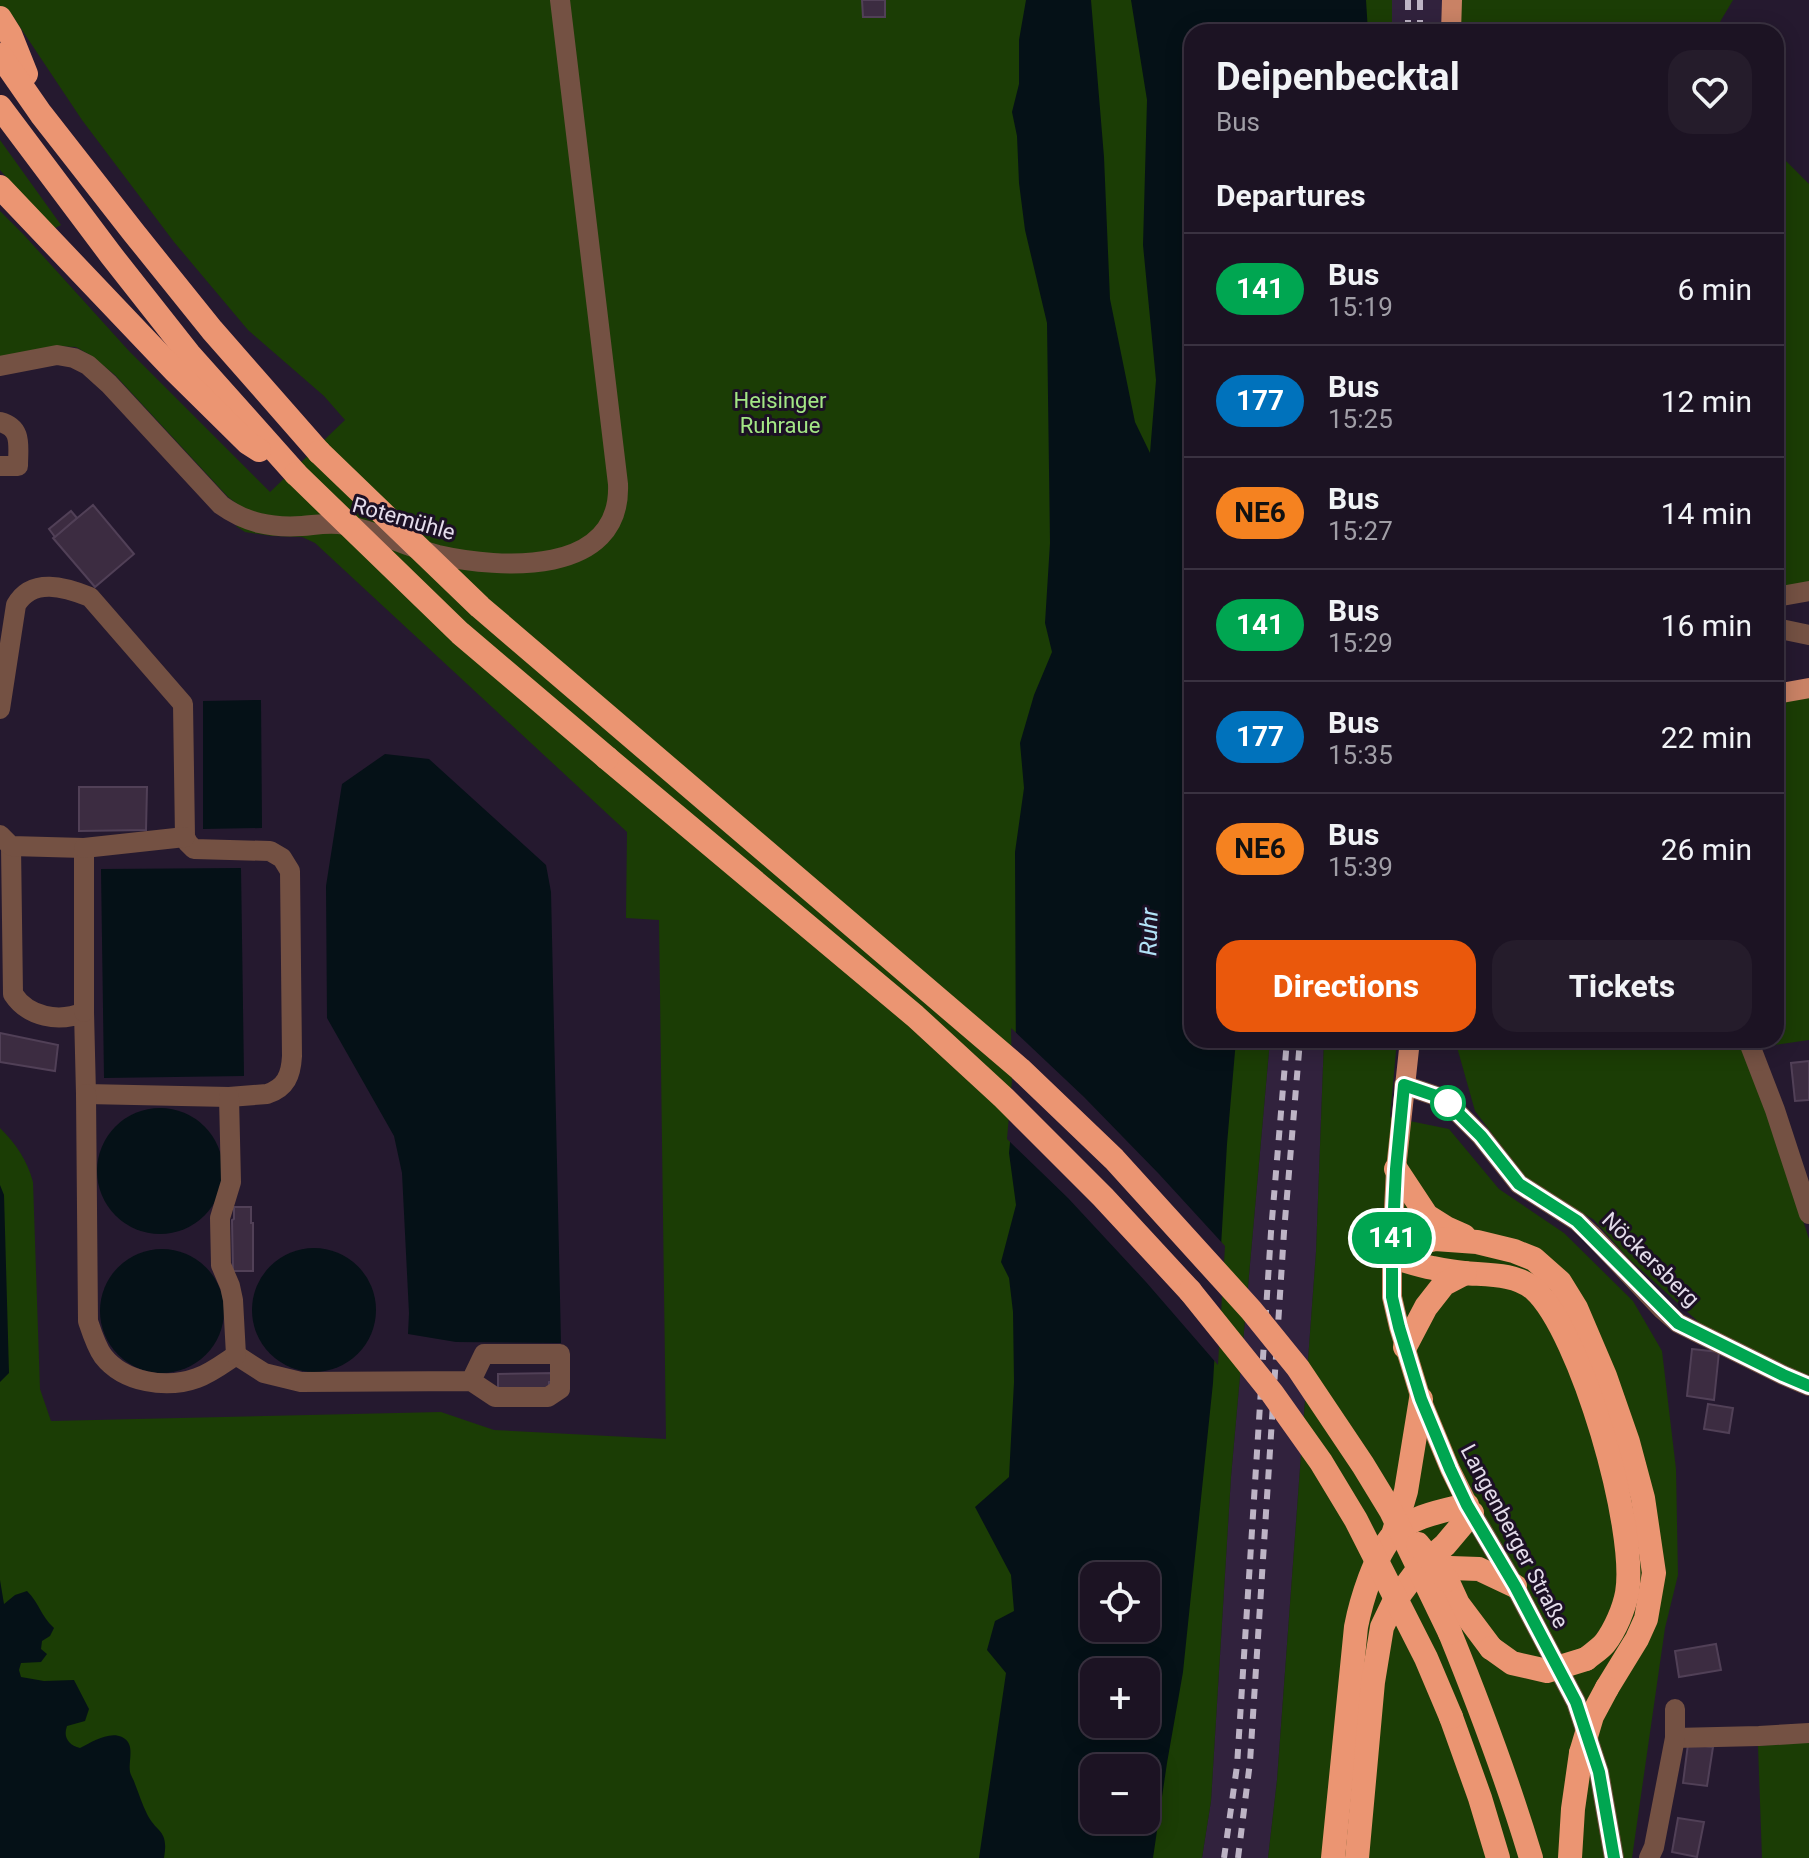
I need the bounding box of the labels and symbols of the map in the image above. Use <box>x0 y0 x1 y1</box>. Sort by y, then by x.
park label: Heisinger Ruhraue <box>733 388 827 438</box>
street label: Rotemühle <box>350 492 458 545</box>
water label: Ruhr <box>1134 906 1164 956</box>
unlabelled marker <box>1431 1086 1465 1120</box>
street label: Nöckersberg <box>1597 1207 1704 1312</box>
line badge: 141 <box>1346 1212 1438 1264</box>
street label: Langenberger Straße <box>1456 1440 1574 1632</box>

